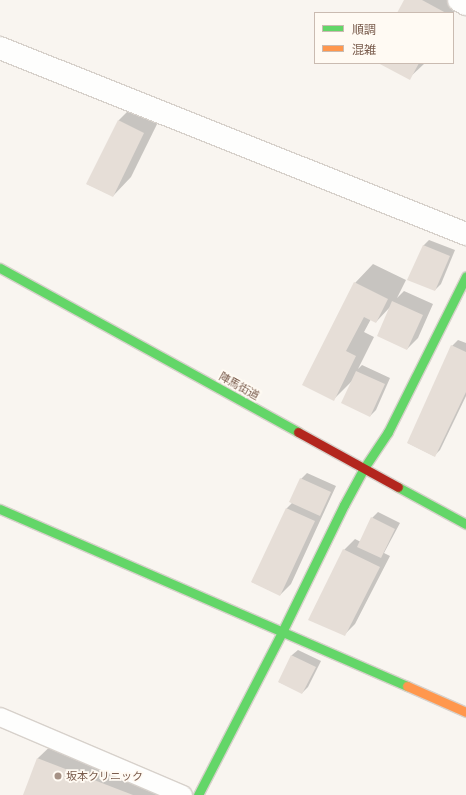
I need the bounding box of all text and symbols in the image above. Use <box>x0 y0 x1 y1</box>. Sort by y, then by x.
legend <box>314 12 454 64</box>
text: 順調 <box>352 22 376 37</box>
text: 混雑 <box>352 42 376 57</box>
street label: 陣馬街道 <box>217 370 261 402</box>
place label: 坂本クリニック <box>66 769 143 783</box>
marker: 坂本クリニック <box>53 771 63 781</box>

